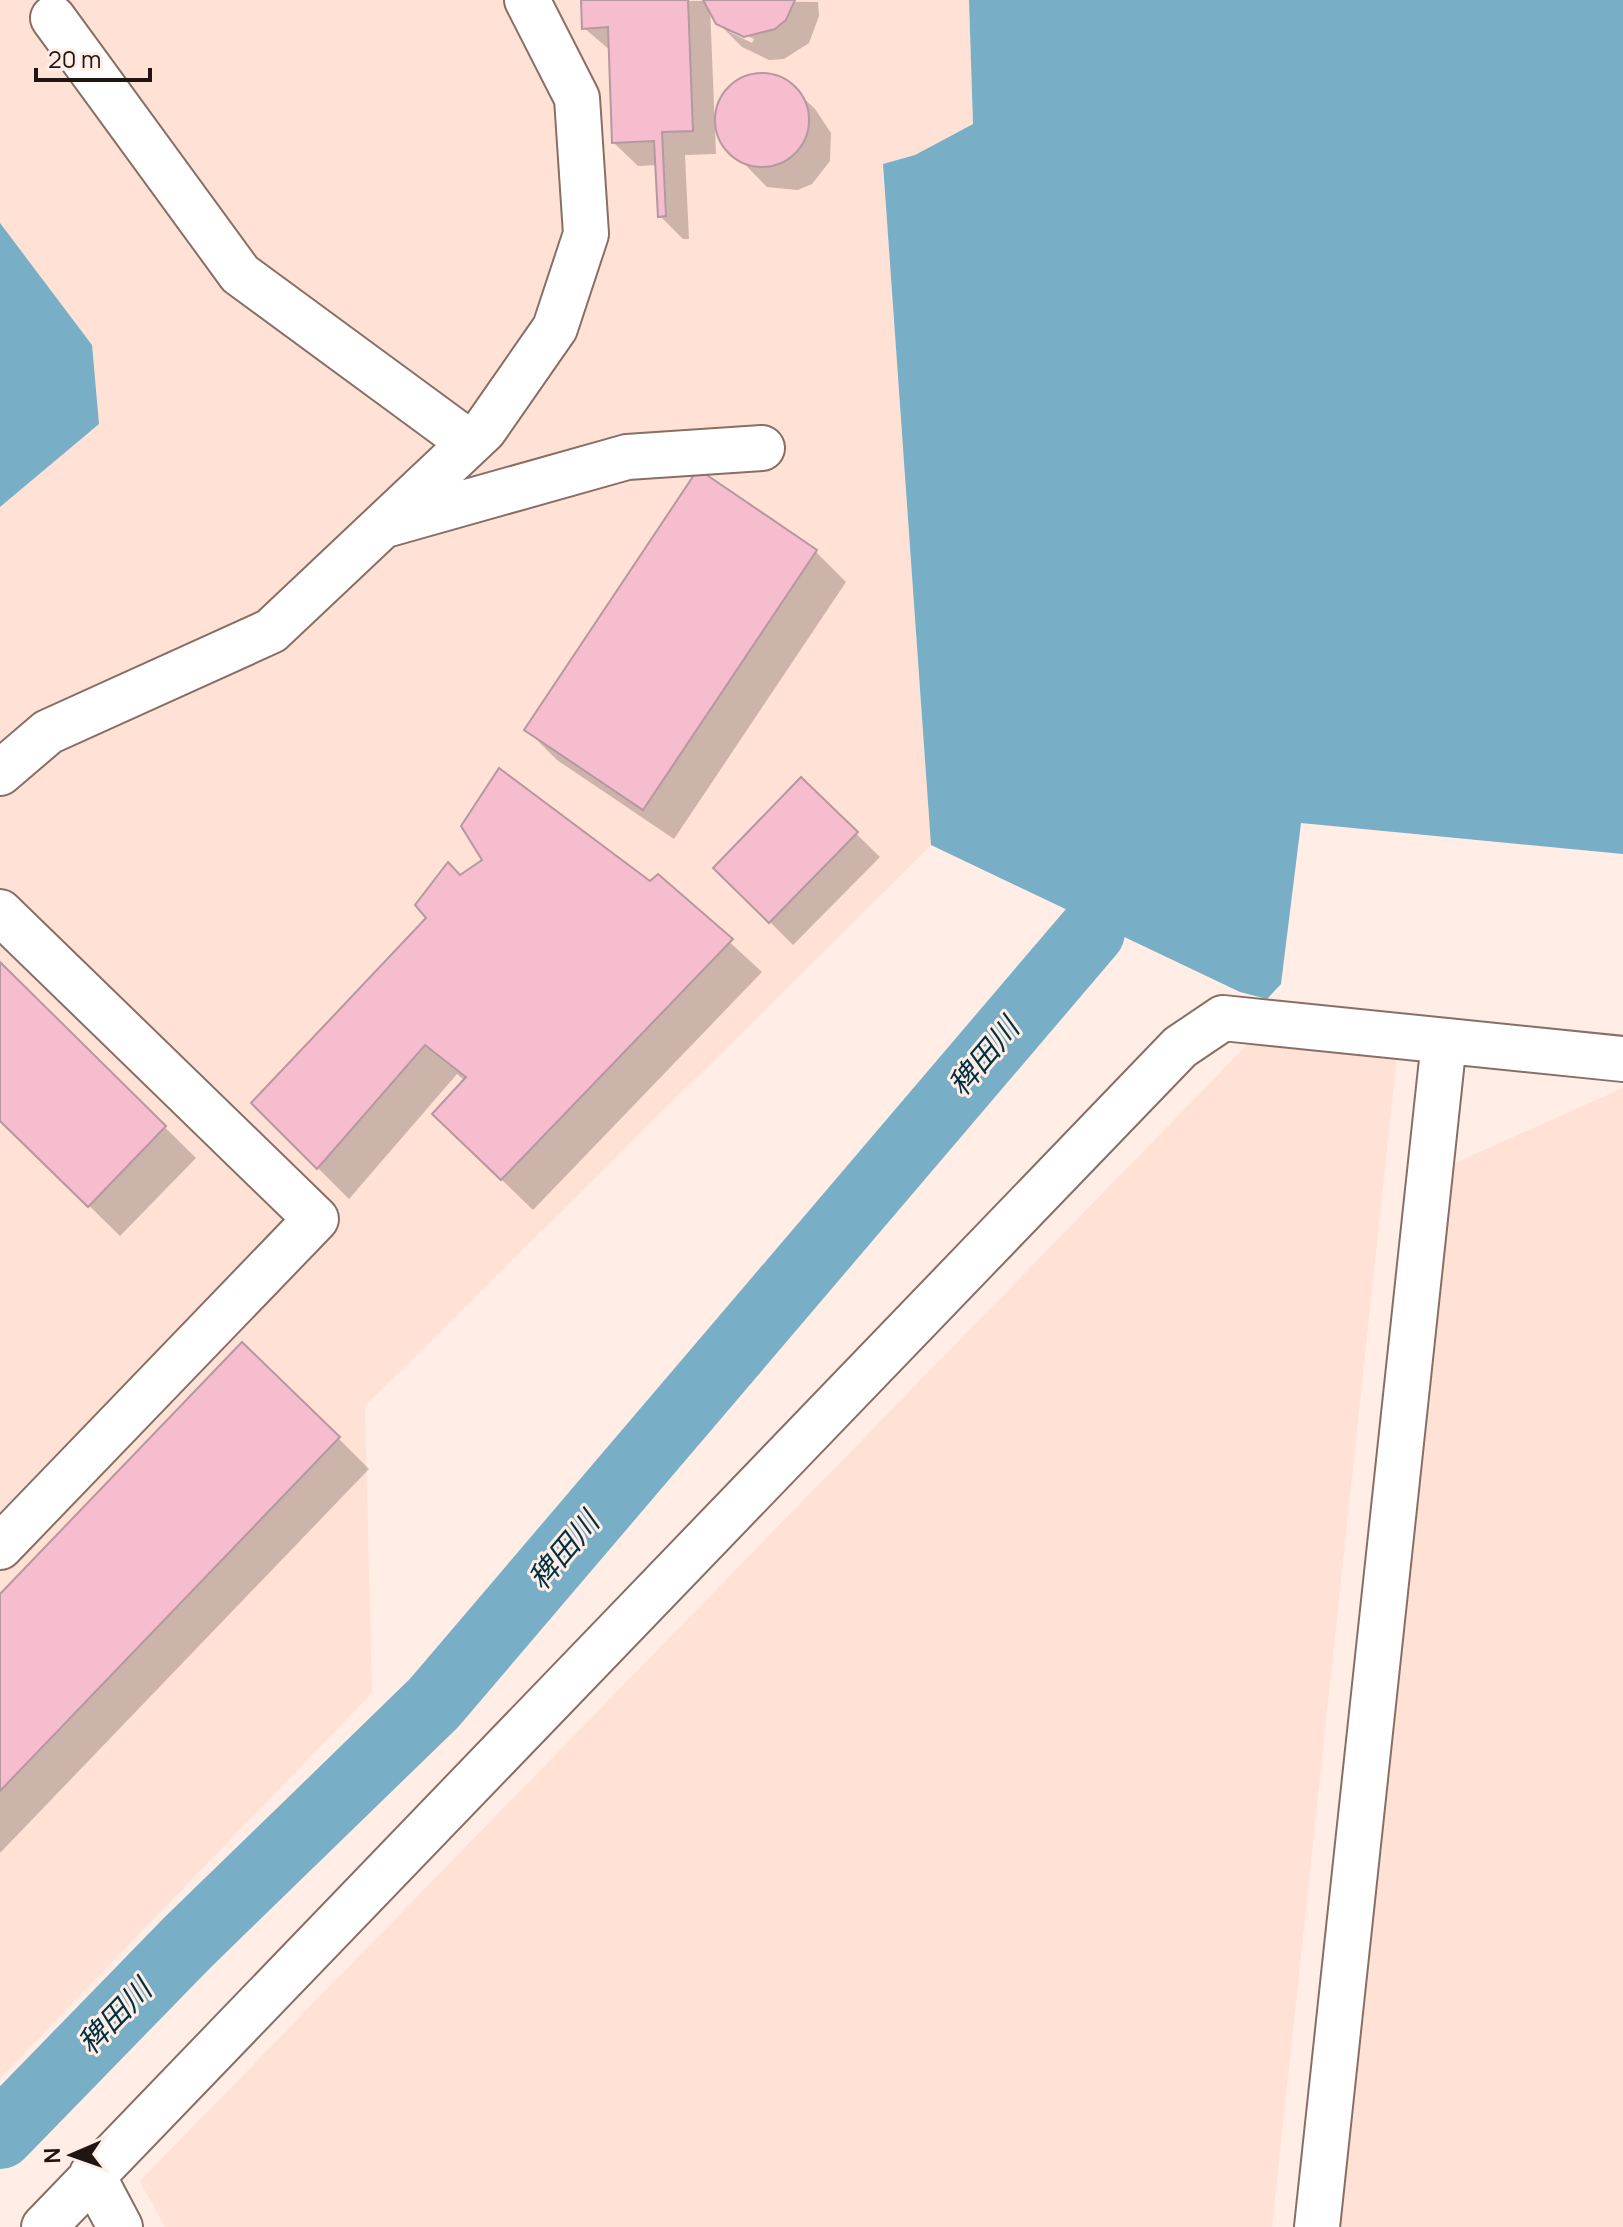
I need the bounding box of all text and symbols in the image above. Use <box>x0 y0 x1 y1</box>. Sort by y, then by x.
scale bar <box>36 32 150 82</box>
text: 20 m <box>48 42 101 75</box>
water label: 稗田川 <box>938 1006 1029 1104</box>
water label: 稗田川 <box>518 1500 609 1598</box>
water label: 稗田川 <box>68 1967 162 2063</box>
north arrow <box>32 2115 112 2195</box>
text: N <box>37 2147 67 2164</box>

